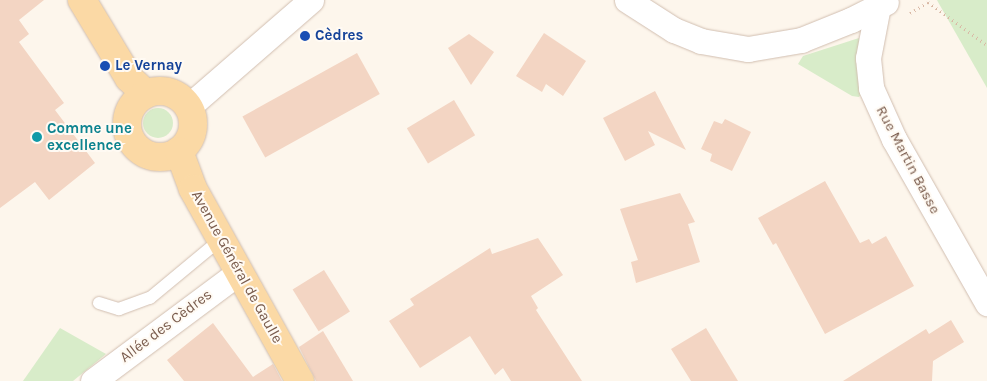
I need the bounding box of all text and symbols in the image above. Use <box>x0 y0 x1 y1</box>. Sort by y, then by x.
place label: Cèdres <box>315 27 363 45</box>
marker: Cèdres <box>299 30 311 42</box>
place label: Le Vernay <box>115 57 182 75</box>
marker: Le Vernay <box>99 60 111 72</box>
street label: Rue Martin Basse <box>872 103 944 217</box>
place label: Comme une excellence <box>47 119 132 154</box>
marker: Comme une excellence <box>31 131 43 143</box>
street label: Avenue Général de Gaulle <box>187 188 287 346</box>
street label: Allée des Cèdres <box>116 285 216 367</box>

